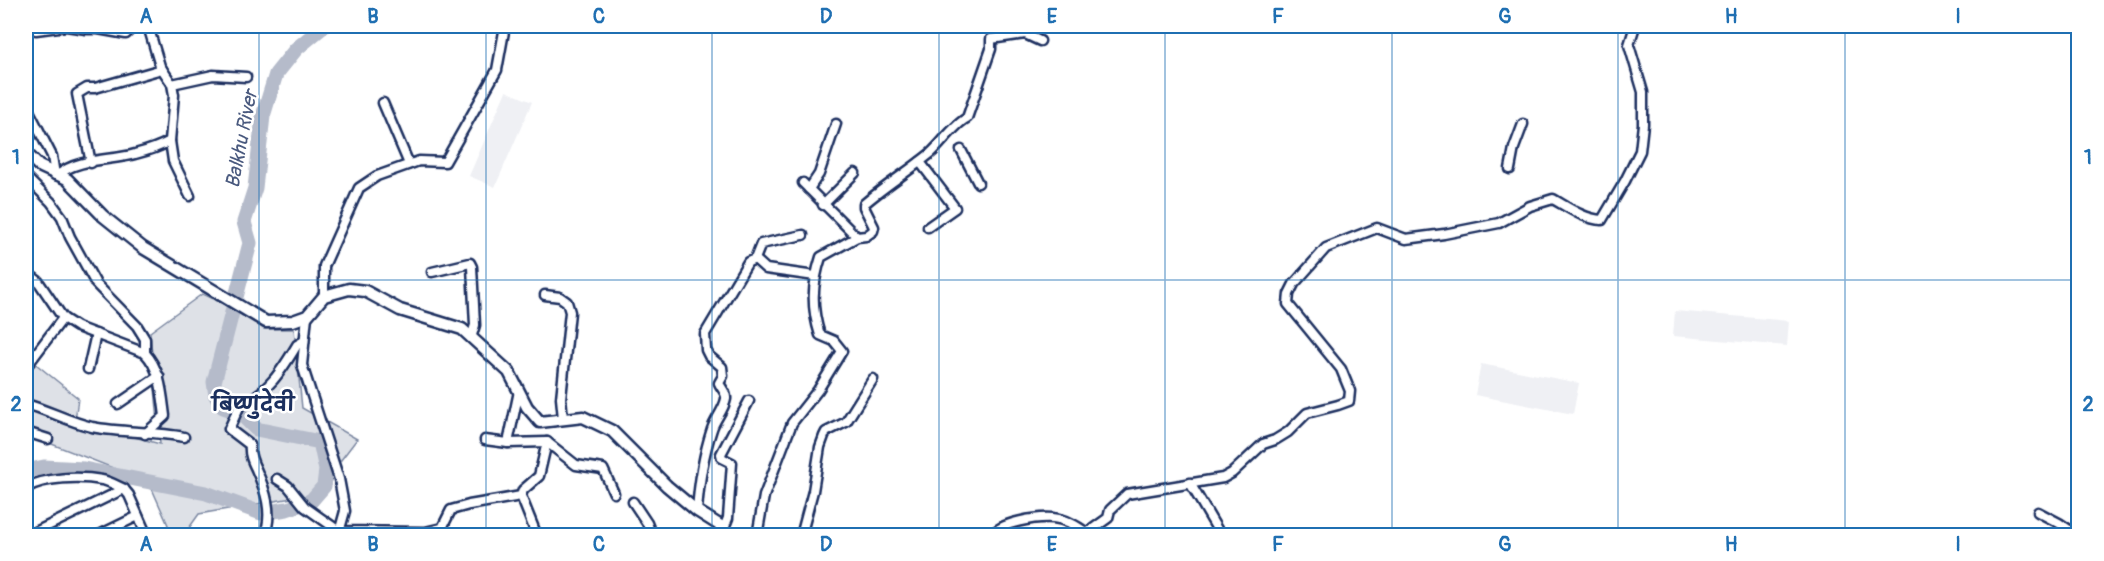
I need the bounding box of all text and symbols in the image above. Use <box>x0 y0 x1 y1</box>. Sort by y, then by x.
text: A <box>140 4 153 29</box>
text: B <box>367 4 379 29</box>
text: C <box>593 4 605 29</box>
text: D <box>820 4 833 29</box>
text: E <box>1047 4 1058 29</box>
text: F <box>1272 4 1284 29</box>
text: G <box>1498 4 1512 29</box>
text: H <box>1725 4 1738 29</box>
text: I <box>1955 4 1961 29</box>
water label: Balkhu River <box>220 85 264 190</box>
text: 1 <box>12 145 20 170</box>
text: 1 <box>2084 145 2092 170</box>
district label: बिष्णुदेवी <box>210 388 296 419</box>
text: 2 <box>10 392 22 417</box>
text: 2 <box>2082 392 2094 417</box>
text: A <box>140 532 153 557</box>
text: B <box>367 532 379 557</box>
text: C <box>593 532 605 557</box>
text: D <box>820 532 833 557</box>
text: E <box>1047 532 1058 557</box>
text: F <box>1272 532 1284 557</box>
text: G <box>1498 532 1512 557</box>
text: H <box>1725 532 1738 557</box>
text: I <box>1955 532 1961 557</box>

